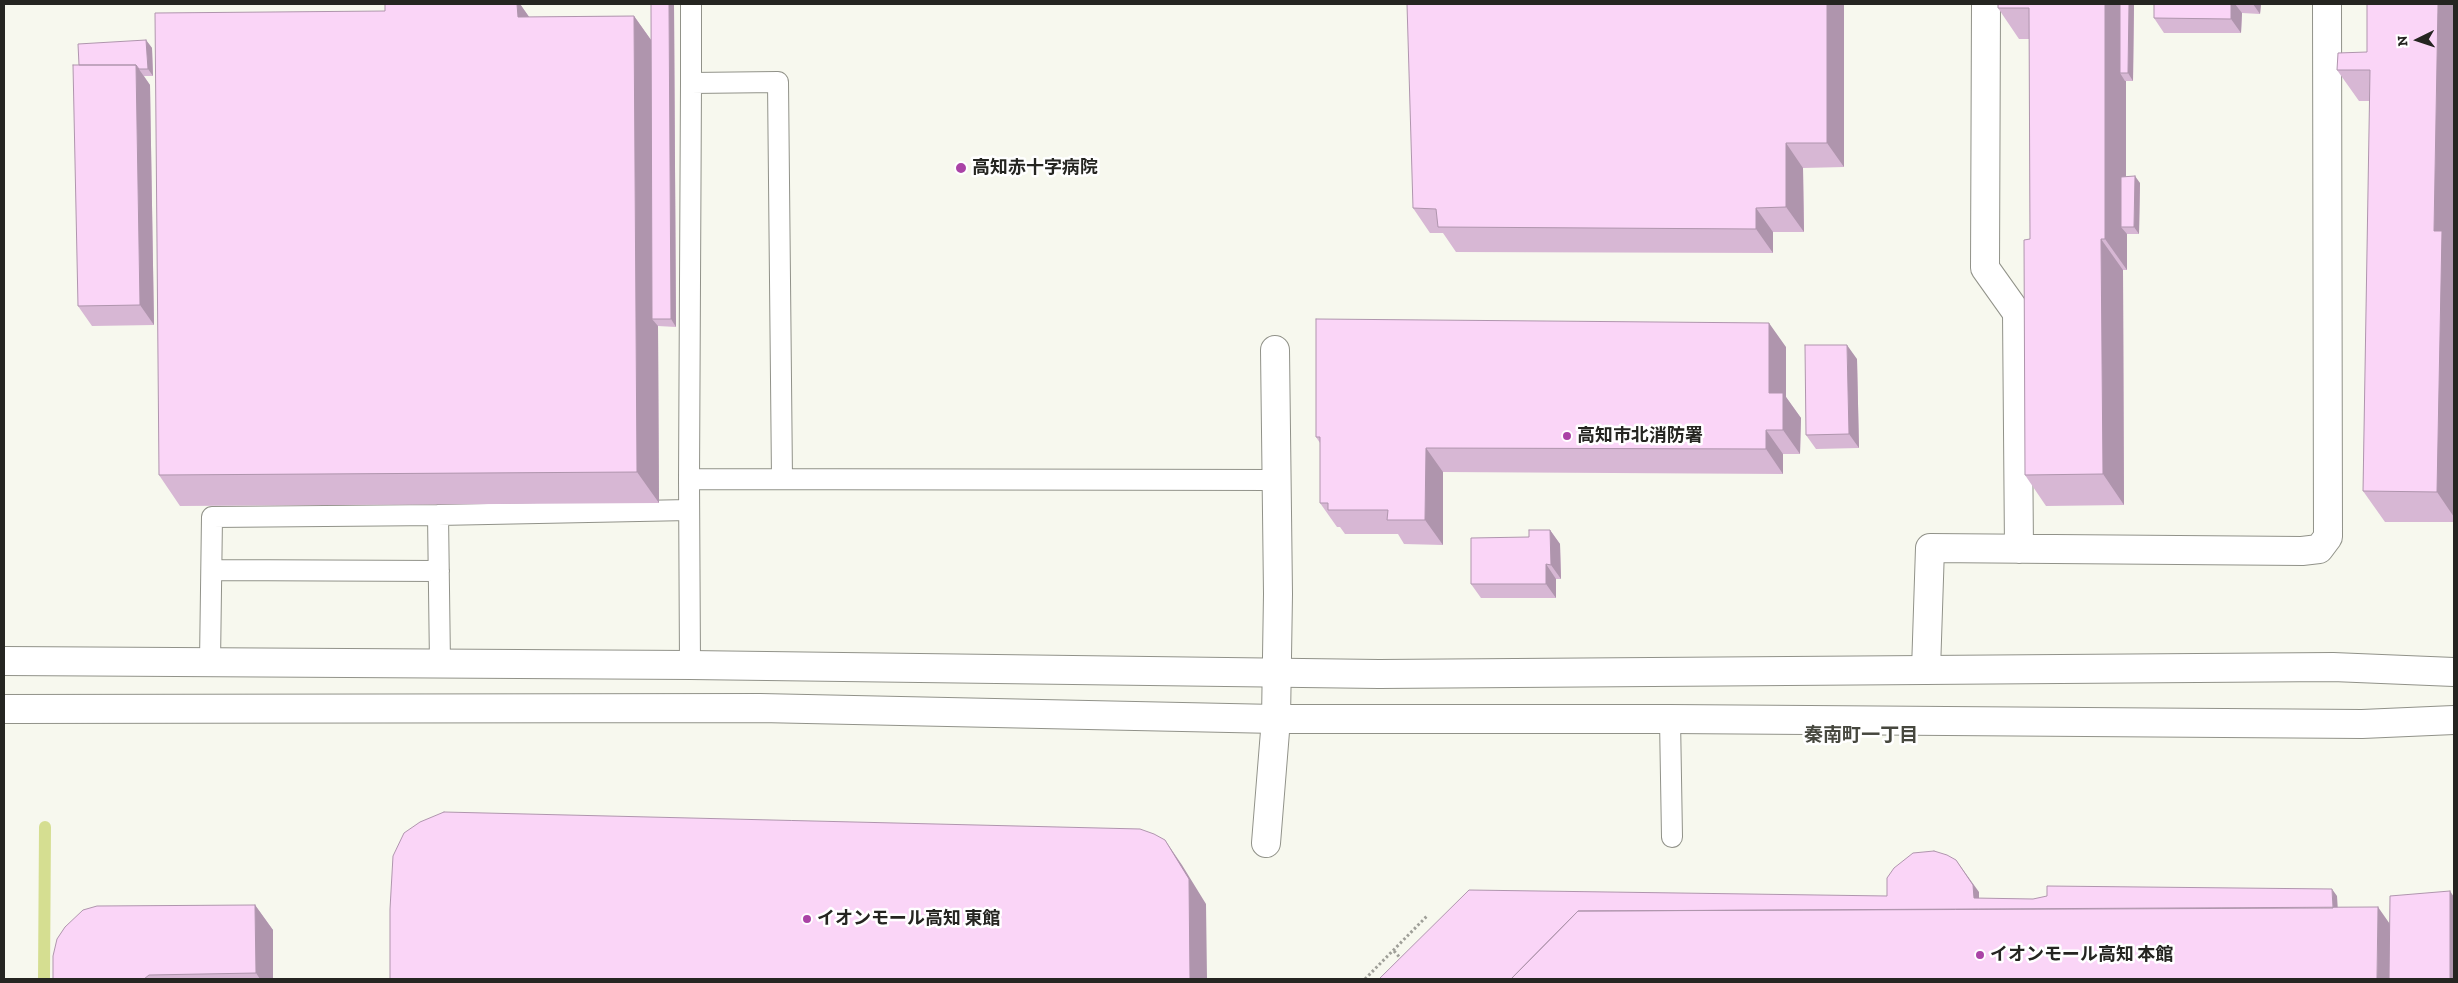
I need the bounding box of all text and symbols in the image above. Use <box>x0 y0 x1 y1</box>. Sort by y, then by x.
north arrow <box>2393 15 2443 65</box>
text: N <box>2394 35 2411 47</box>
place label: 高知赤十字病院 <box>972 157 1098 179</box>
marker: 高知赤十字病院 <box>954 161 968 175</box>
place label: 高知市北消防署 <box>1577 425 1703 447</box>
marker: 高知市北消防署 <box>1561 430 1573 442</box>
district label: 秦南町一丁目 <box>1804 725 1918 747</box>
place label: イオンモール高知 東館 <box>817 908 1000 930</box>
marker: イオンモール高知 東館 <box>801 913 813 925</box>
place label: イオンモール高知 本館 <box>1990 944 2173 966</box>
marker: イオンモール高知 本館 <box>1974 949 1986 961</box>

